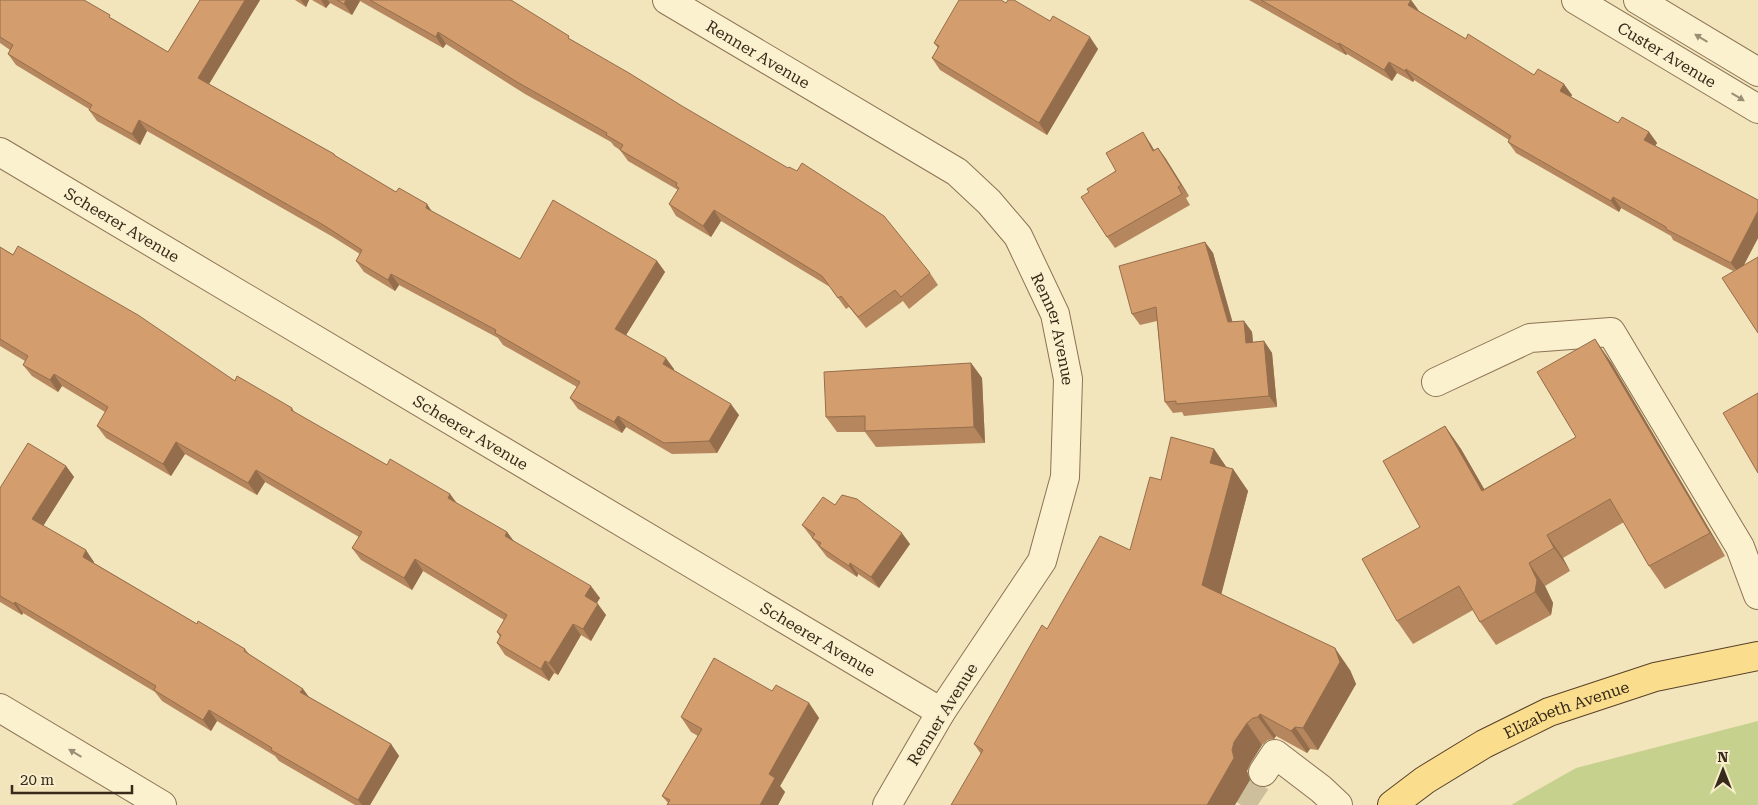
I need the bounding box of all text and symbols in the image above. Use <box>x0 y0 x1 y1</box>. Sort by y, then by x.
street label: Renner Avenue <box>703 16 813 93</box>
street label: Custer Avenue <box>1614 18 1720 92</box>
one-way arrow <box>1695 33 1708 42</box>
one-way arrow <box>1731 93 1744 102</box>
street label: Scheerer Avenue <box>61 184 183 267</box>
street label: Renner Avenue <box>1027 270 1077 386</box>
street label: Scheerer Avenue <box>410 391 532 474</box>
street label: Scheerer Avenue <box>757 598 879 681</box>
street label: Renner Avenue <box>903 659 982 769</box>
street label: Elizabeth Avenue <box>1500 677 1632 743</box>
north arrow <box>1698 745 1748 795</box>
one-way arrow <box>68 749 81 758</box>
text: N <box>1718 749 1729 765</box>
scale bar <box>12 762 132 794</box>
text: 20 m <box>20 771 55 789</box>

